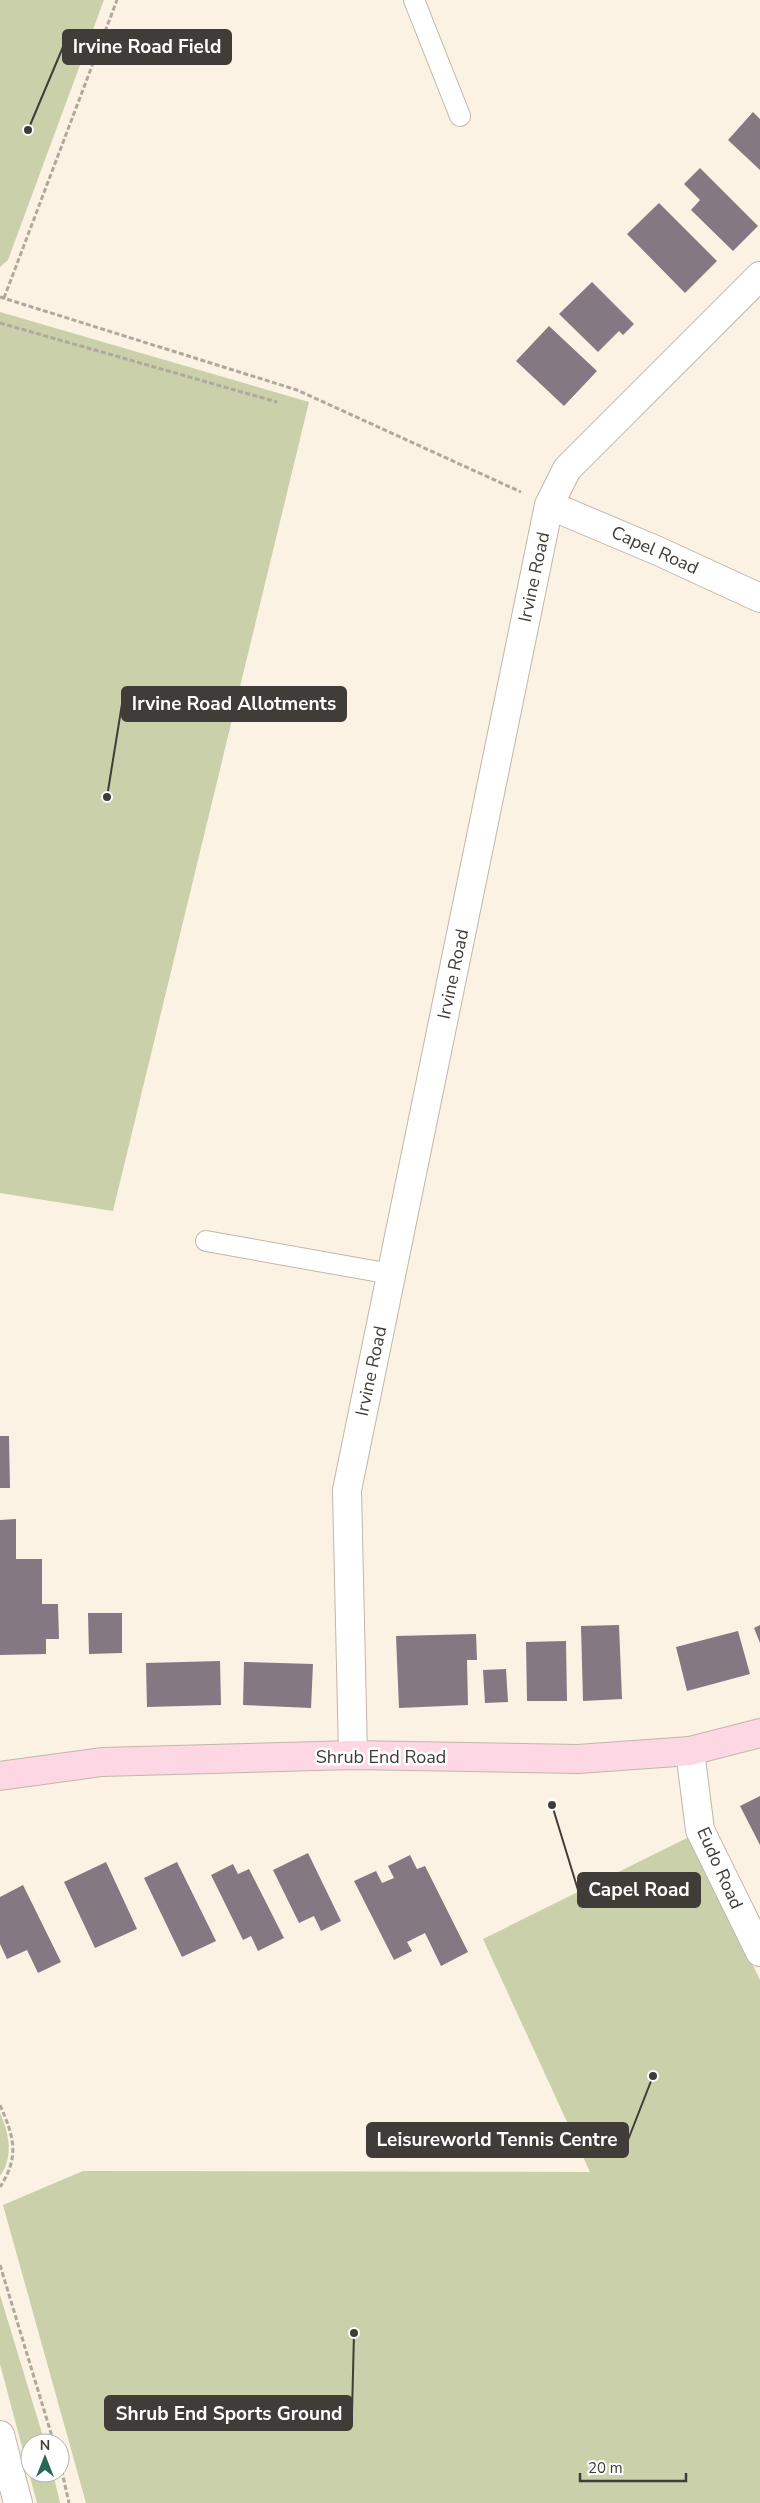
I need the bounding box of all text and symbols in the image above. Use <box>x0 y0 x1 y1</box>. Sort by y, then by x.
callout: Irvine Road Field <box>63 30 231 64</box>
text: Irvine Road Field <box>73 34 221 60</box>
street label: Capel Road <box>608 520 702 580</box>
street label: Irvine Road <box>513 530 555 624</box>
callout: Irvine Road Allotments <box>122 687 346 721</box>
text: Irvine Road Allotments <box>132 691 336 717</box>
street label: Irvine Road <box>432 927 474 1021</box>
street label: Irvine Road <box>350 1324 392 1418</box>
street label: Shrub End Road <box>316 1745 446 1769</box>
street label: Eudo Road <box>691 1823 749 1913</box>
callout: Capel Road <box>578 1873 700 1907</box>
text: Capel Road <box>588 1877 690 1903</box>
callout: Leisureworld Tennis Centre <box>367 2123 628 2157</box>
text: Leisureworld Tennis Centre <box>377 2127 617 2153</box>
callout: Shrub End Sports Ground <box>105 2396 352 2430</box>
text: Shrub End Sports Ground <box>116 2401 342 2427</box>
north arrow <box>20 2433 70 2483</box>
text: N <box>40 2436 50 2455</box>
scale bar <box>580 2450 686 2482</box>
text: 20 m <box>588 2458 623 2478</box>

